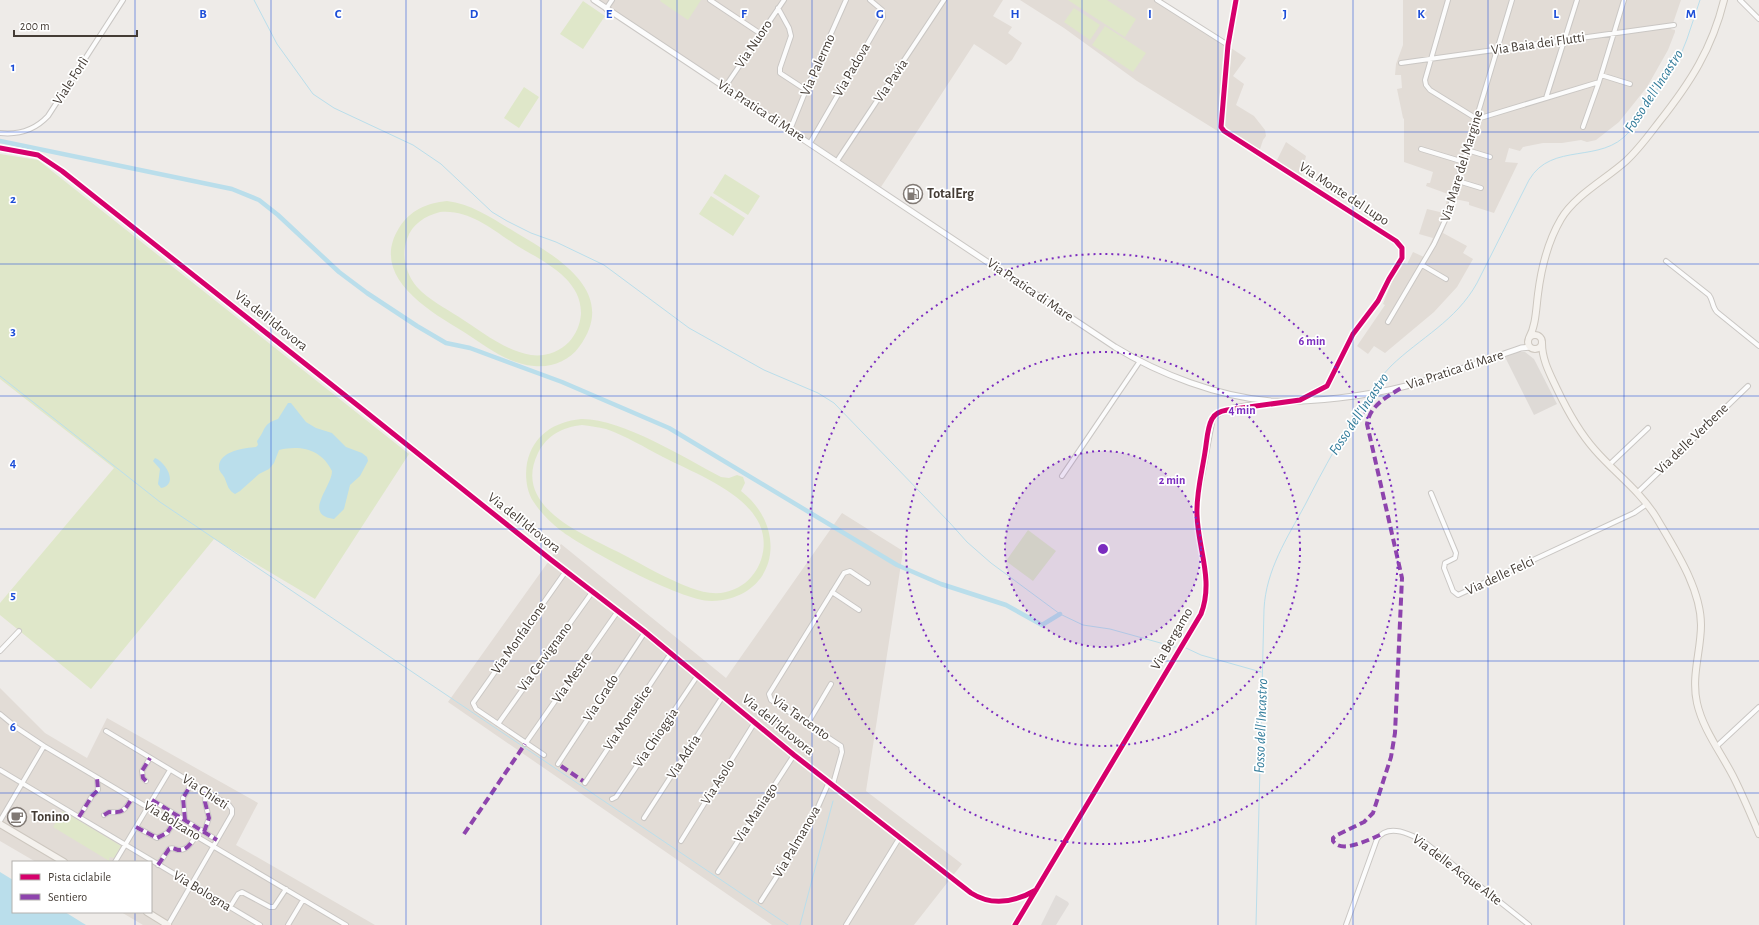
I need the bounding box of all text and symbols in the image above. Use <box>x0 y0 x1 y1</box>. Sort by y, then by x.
text: B <box>199 8 207 21</box>
text: C <box>335 8 342 21</box>
text: D <box>470 8 479 21</box>
text: E <box>606 8 613 21</box>
text: F <box>741 8 748 21</box>
text: G <box>876 8 884 21</box>
text: H <box>1010 8 1020 21</box>
text: I <box>1148 8 1152 21</box>
text: J <box>1283 8 1287 21</box>
text: K <box>1417 8 1425 21</box>
text: L <box>1553 8 1559 21</box>
text: M <box>1686 8 1696 21</box>
scale bar <box>14 12 137 38</box>
street label: Via Nuoro <box>733 17 775 71</box>
text: 200 m <box>20 20 50 32</box>
street label: Via Baia dei Flutti <box>1490 30 1586 58</box>
street label: Via Palermo <box>798 32 838 98</box>
street label: Via Padova <box>831 40 873 99</box>
water label: Fosso dell'Incastro <box>1622 47 1686 135</box>
street label: Viale Forlì <box>51 54 92 107</box>
street label: Via Pavia <box>871 56 911 105</box>
text: 1 <box>11 61 15 74</box>
street label: Via Pratica di Mare <box>715 78 807 144</box>
street label: Via Mare del Margine <box>1438 109 1486 223</box>
street label: Via Monte del Lupo <box>1296 160 1392 228</box>
fuel station icon: TotalErg <box>902 183 924 205</box>
place label: TotalErg <box>927 187 975 201</box>
text: 2 <box>10 193 16 206</box>
street label: Via Pratica di Mare <box>984 256 1076 324</box>
street label: Via dell'Idrovora <box>232 288 310 354</box>
text: 3 <box>10 325 16 338</box>
text: 6 min <box>1299 335 1325 347</box>
street label: Via Pratica di Mare <box>1405 348 1505 392</box>
water label: Fosso dell'Incastro <box>1326 370 1392 458</box>
street label: Via delle Verbene <box>1653 401 1731 477</box>
text: 4 min <box>1228 404 1256 416</box>
text: 4 <box>10 457 17 470</box>
text: 2 min <box>1159 474 1185 486</box>
street label: Via dell'Idrovora <box>485 490 563 556</box>
centre of rings <box>1096 542 1110 556</box>
street label: Via delle Felci <box>1464 554 1536 598</box>
text: 5 <box>10 589 16 602</box>
street label: Via Monfalcone <box>489 599 549 677</box>
street label: Via Bergamo <box>1149 605 1195 673</box>
street label: Via Cervignano <box>515 620 575 694</box>
street label: Via Mestre <box>550 650 594 706</box>
street label: Via Grado <box>581 672 621 724</box>
water label: Fosso dell'Incastro <box>1252 678 1270 774</box>
street label: Via Monselice <box>601 683 655 753</box>
street label: Via dell'Idrovora <box>739 692 817 759</box>
street label: Via Tarcento <box>770 693 833 743</box>
street label: Via Chioggia <box>631 705 681 770</box>
text: 6 <box>10 721 16 734</box>
street label: Via Adria <box>665 732 704 782</box>
street label: Via Asolo <box>699 757 737 807</box>
street label: Via Chieti <box>179 772 231 812</box>
street label: Via Maniago <box>732 781 780 845</box>
street label: Via Bolzano <box>141 799 203 844</box>
street label: Via Palmanova <box>771 803 823 880</box>
cafe icon: Tonino <box>6 806 28 828</box>
place label: Tonino <box>31 810 69 824</box>
street label: Via delle Acque Alte <box>1410 832 1504 908</box>
legend <box>12 861 152 913</box>
street label: Via Bologna <box>170 868 234 914</box>
text: Pista ciclabile <box>48 871 111 883</box>
text: Sentiero <box>48 891 87 903</box>

